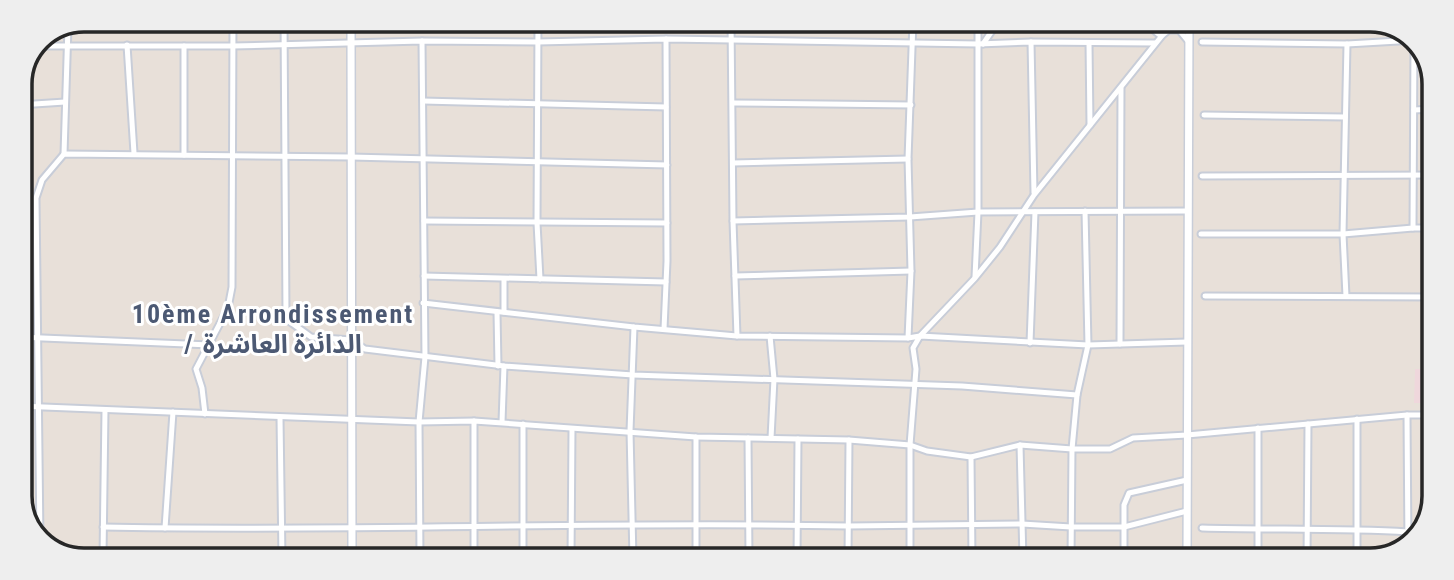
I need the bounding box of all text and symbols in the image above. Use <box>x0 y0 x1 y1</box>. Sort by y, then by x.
district label: 10ème Arrondissement / الدائرة العاشرة <box>132 299 414 359</box>

